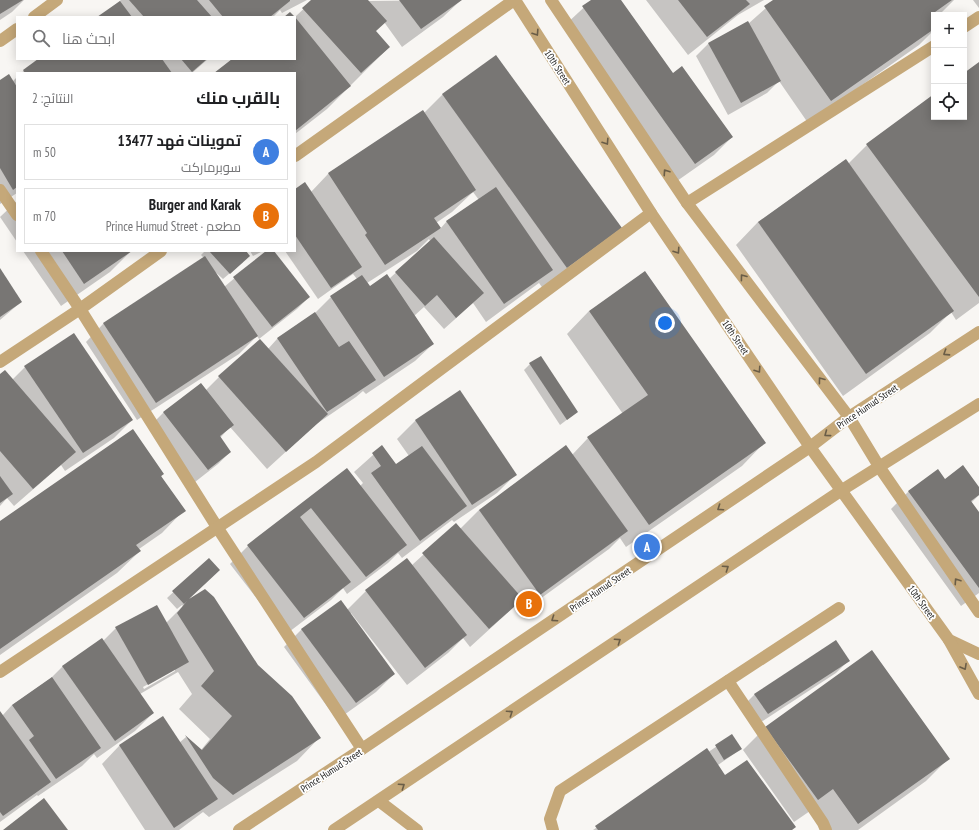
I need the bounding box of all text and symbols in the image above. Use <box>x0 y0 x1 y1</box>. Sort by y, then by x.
map controls <box>931 12 967 120</box>
button: + <box>931 12 967 48</box>
search box <box>16 16 296 60</box>
icon: search <box>30 27 52 49</box>
text: ابحث هنا <box>62 29 115 48</box>
one-way arrow <box>531 29 538 36</box>
street label: 10th Street <box>542 47 574 87</box>
button: − <box>931 48 967 84</box>
button: locate <box>931 84 967 120</box>
text: بالقرب منك <box>196 87 280 109</box>
text: النتائج: 2 <box>32 90 73 107</box>
text: تموينات فهد 13477 <box>118 131 241 150</box>
one-way arrow <box>601 138 609 145</box>
text: 50 m <box>33 144 56 161</box>
text: A <box>263 144 269 161</box>
text: سوبرماركت <box>181 159 241 176</box>
one-way arrow <box>663 169 671 176</box>
text: Burger and Karak <box>149 195 241 214</box>
text: 70 m <box>33 208 56 225</box>
text: B <box>263 208 269 225</box>
text: مطعم · Prince Humud Street <box>106 218 241 235</box>
one-way arrow <box>672 247 680 254</box>
one-way arrow <box>740 274 747 281</box>
your location <box>655 313 675 333</box>
street label: 10th Street <box>719 317 752 357</box>
one-way arrow <box>944 349 951 356</box>
one-way arrow <box>753 366 761 373</box>
one-way arrow <box>819 378 826 385</box>
street label: Prince Humud Street <box>834 381 900 432</box>
one-way arrow <box>825 429 832 436</box>
one-way arrow <box>717 503 724 510</box>
pin: A <box>634 532 660 562</box>
street label: Prince Humud Street <box>567 564 633 615</box>
one-way arrow <box>721 566 728 573</box>
one-way arrow <box>954 578 961 585</box>
street label: 10th Street <box>905 583 938 622</box>
pin: B <box>516 589 542 619</box>
one-way arrow <box>551 615 558 622</box>
one-way arrow <box>613 639 620 646</box>
one-way arrow <box>960 663 967 670</box>
one-way arrow <box>506 711 513 718</box>
street label: Prince Humud Street <box>298 746 365 795</box>
one-way arrow <box>398 783 405 791</box>

